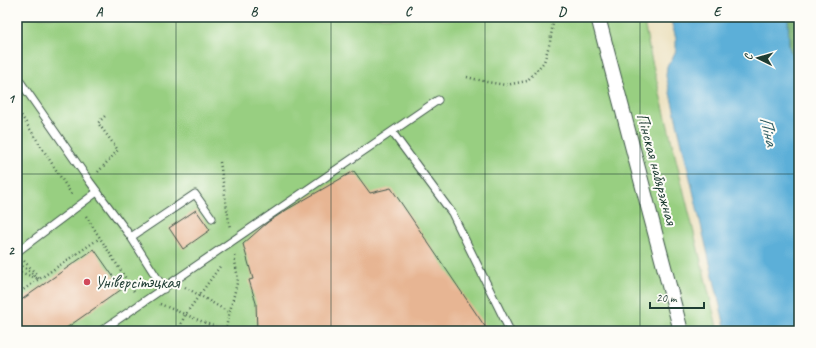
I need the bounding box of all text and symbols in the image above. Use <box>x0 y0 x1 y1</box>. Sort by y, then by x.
text: A <box>96 4 104 20</box>
text: B <box>251 4 259 20</box>
text: C <box>405 4 413 20</box>
text: D <box>558 4 567 20</box>
text: E <box>714 4 723 20</box>
north arrow <box>738 38 778 78</box>
text: С <box>741 52 755 60</box>
text: 1 <box>8 91 16 107</box>
street label: Пінская набярэжная <box>632 111 682 229</box>
water label: Піна <box>755 114 784 150</box>
text: 2 <box>8 243 15 259</box>
place label: Універсітэцкая <box>95 272 181 293</box>
marker: Універсітэцкая <box>82 277 92 287</box>
scale bar <box>650 284 704 310</box>
text: 20 m <box>656 290 678 306</box>

